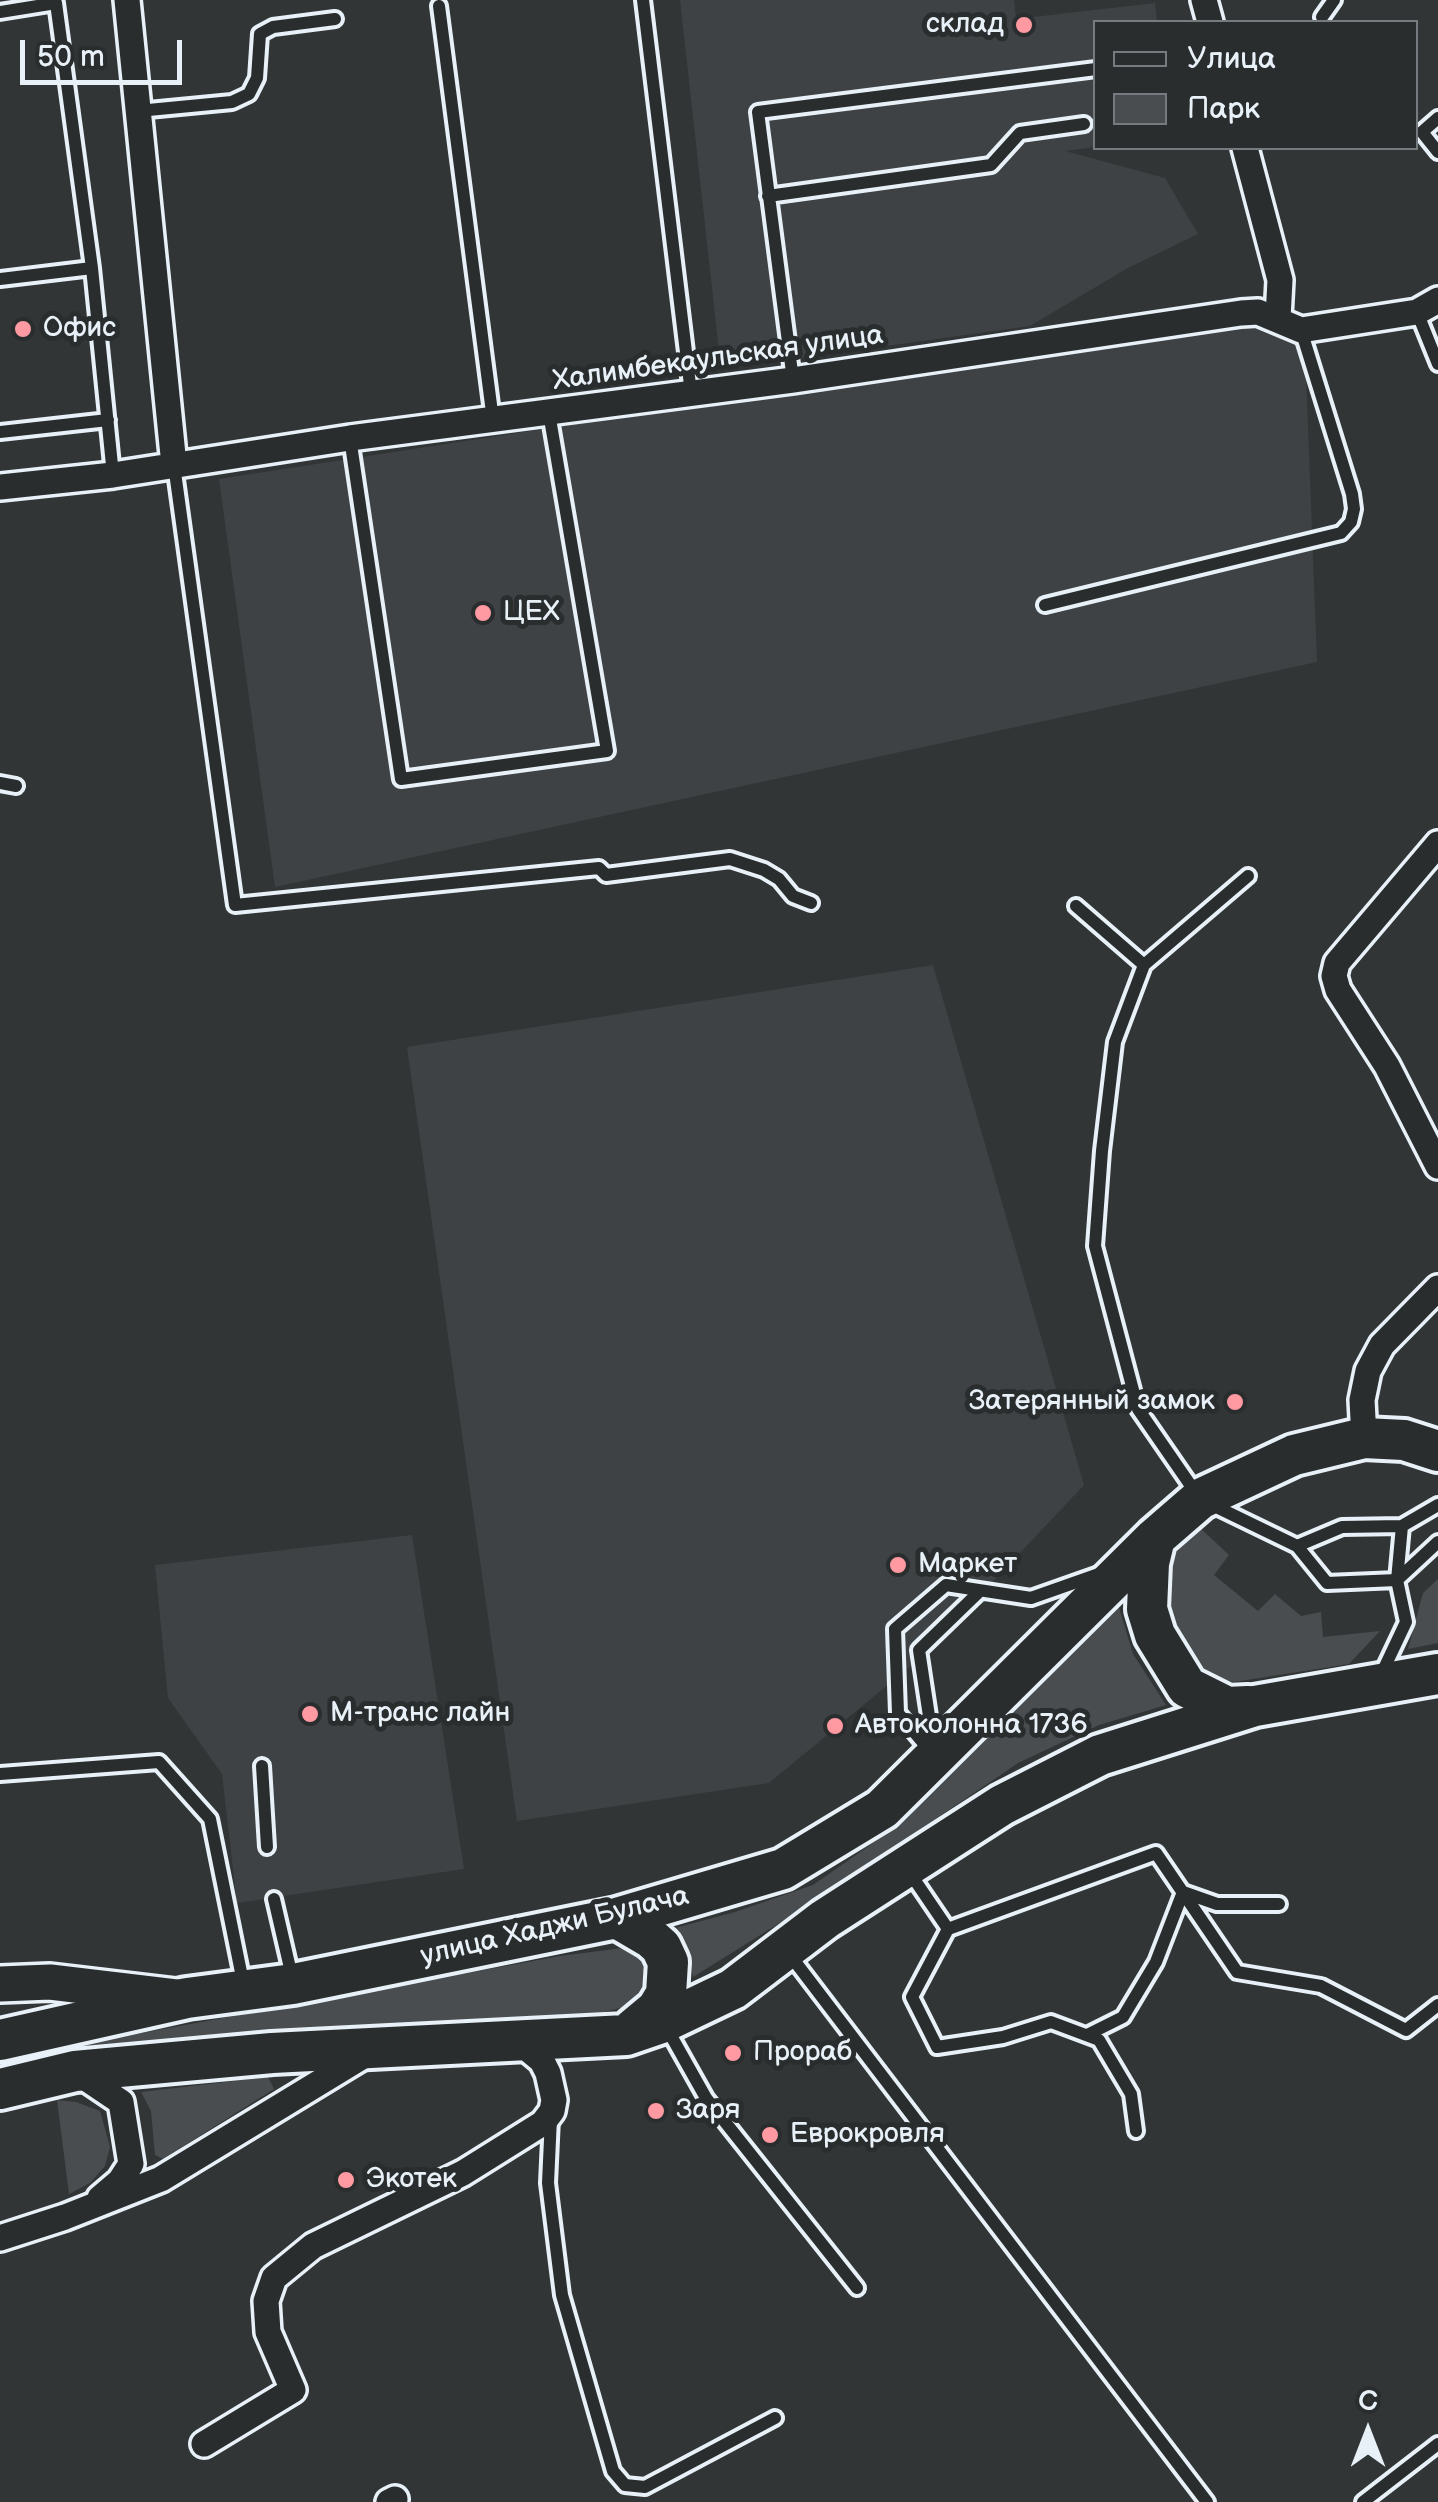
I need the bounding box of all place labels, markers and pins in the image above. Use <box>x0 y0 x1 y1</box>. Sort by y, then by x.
place label: склад <box>926 8 1004 42</box>
marker: склад <box>1013 14 1035 36</box>
place label: Офис <box>43 312 116 346</box>
marker: Офис <box>12 318 34 340</box>
place label: ЦЕХ <box>503 596 560 630</box>
marker: ЦЕХ <box>472 602 494 624</box>
place label: Затерянный замок <box>969 1385 1215 1419</box>
marker: Затерянный замок <box>1224 1391 1246 1413</box>
place label: Маркет <box>918 1548 1017 1582</box>
marker: Маркет <box>887 1554 909 1576</box>
place label: М-транс лайн <box>330 1697 510 1731</box>
marker: М-транс лайн <box>299 1703 321 1725</box>
place label: Автоколонна 1736 <box>855 1709 1088 1743</box>
marker: Автоколонна 1736 <box>824 1715 846 1737</box>
place label: Прораб <box>753 2036 852 2070</box>
marker: Прораб <box>722 2042 744 2064</box>
place label: Заря <box>676 2094 740 2128</box>
marker: Заря <box>645 2100 667 2122</box>
place label: Еврокровля <box>790 2118 945 2152</box>
marker: Еврокровля <box>759 2124 781 2146</box>
place label: Экотек <box>366 2163 457 2197</box>
marker: Экотек <box>335 2169 357 2191</box>

